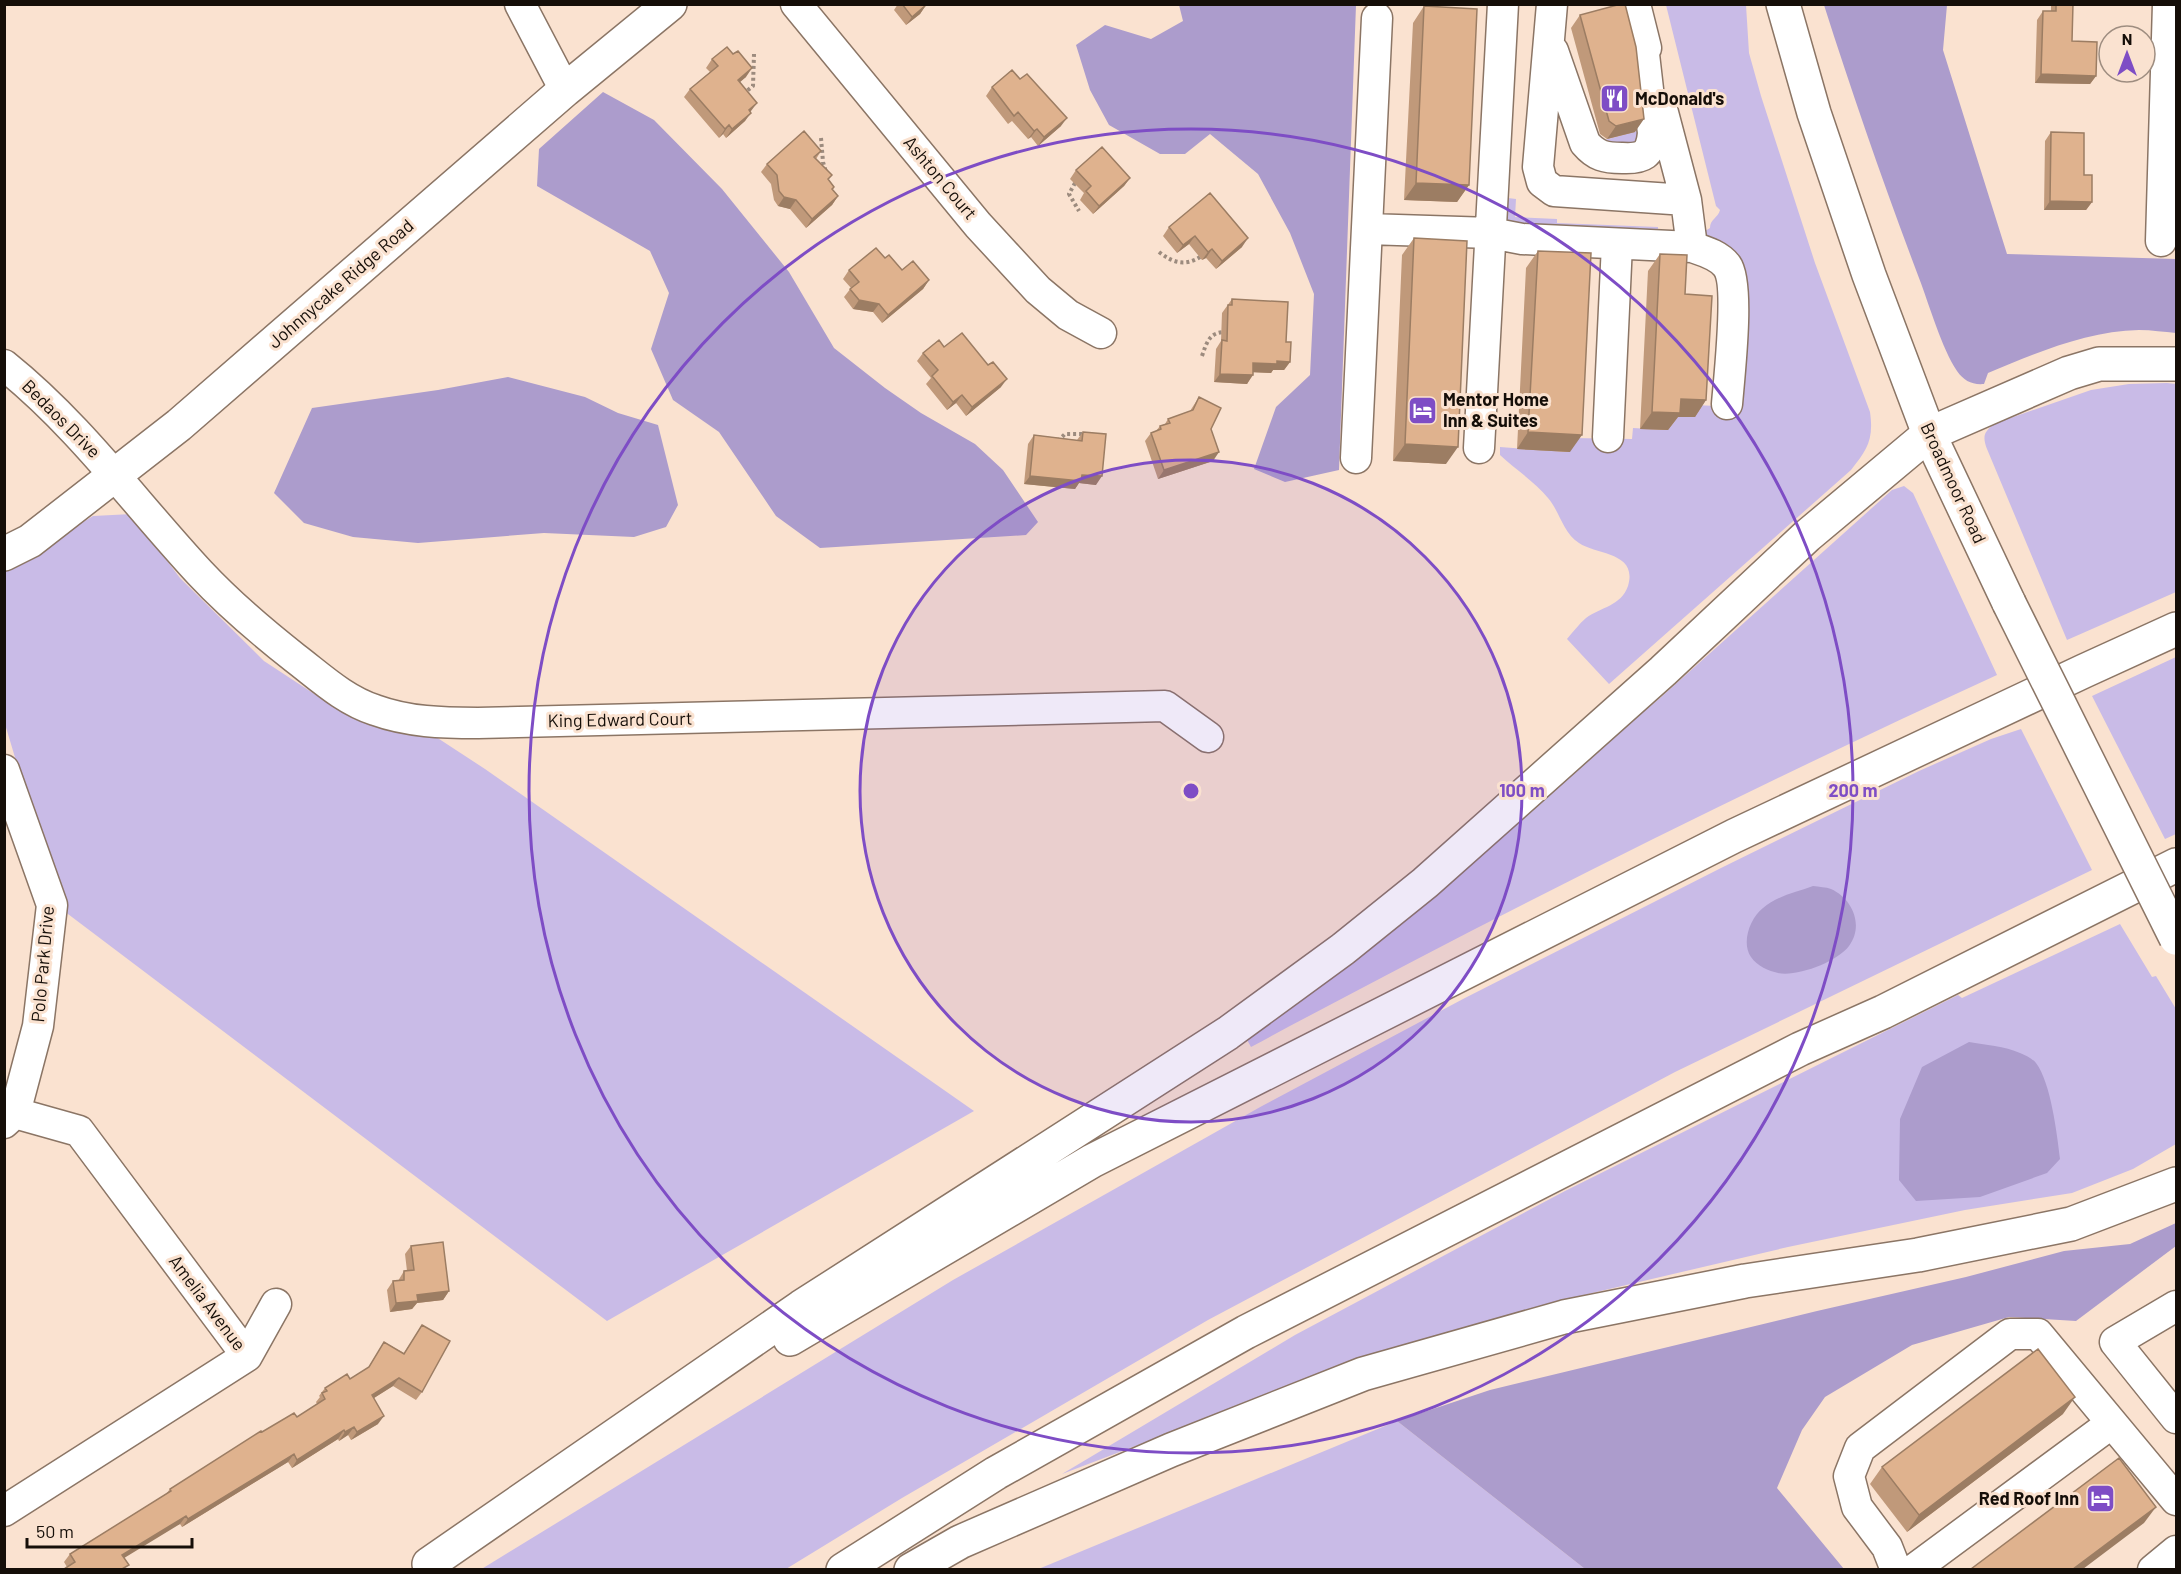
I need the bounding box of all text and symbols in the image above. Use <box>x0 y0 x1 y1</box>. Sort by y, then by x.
north arrow <box>2097 24 2157 84</box>
text: N <box>2122 29 2132 48</box>
restaurant icon: McDonald's <box>1598 83 1630 115</box>
place label: McDonald's <box>1635 87 1724 109</box>
street label: Ashton Court <box>899 131 982 224</box>
street label: Johnnycake Ridge Road <box>263 214 418 352</box>
street label: Bedaos Drive <box>18 374 106 462</box>
place label: Mentor Home Inn & Suites <box>1443 388 1549 431</box>
hotel icon: Mentor Home Inn & Suites <box>1406 394 1438 426</box>
street label: Broadmoor Road <box>1916 419 1992 547</box>
street label: King Edward Court <box>547 707 693 731</box>
text: 100 m <box>1499 779 1545 801</box>
text: 200 m <box>1828 779 1878 801</box>
centre of rings <box>1181 781 1201 801</box>
street label: Polo Park Drive <box>26 905 58 1023</box>
street label: Amelia Avenue <box>165 1250 251 1355</box>
hotel icon: Red Roof Inn <box>2084 1483 2116 1515</box>
place label: Red Roof Inn <box>1979 1487 2079 1509</box>
scale bar <box>27 1511 192 1549</box>
text: 50 m <box>36 1520 74 1542</box>

